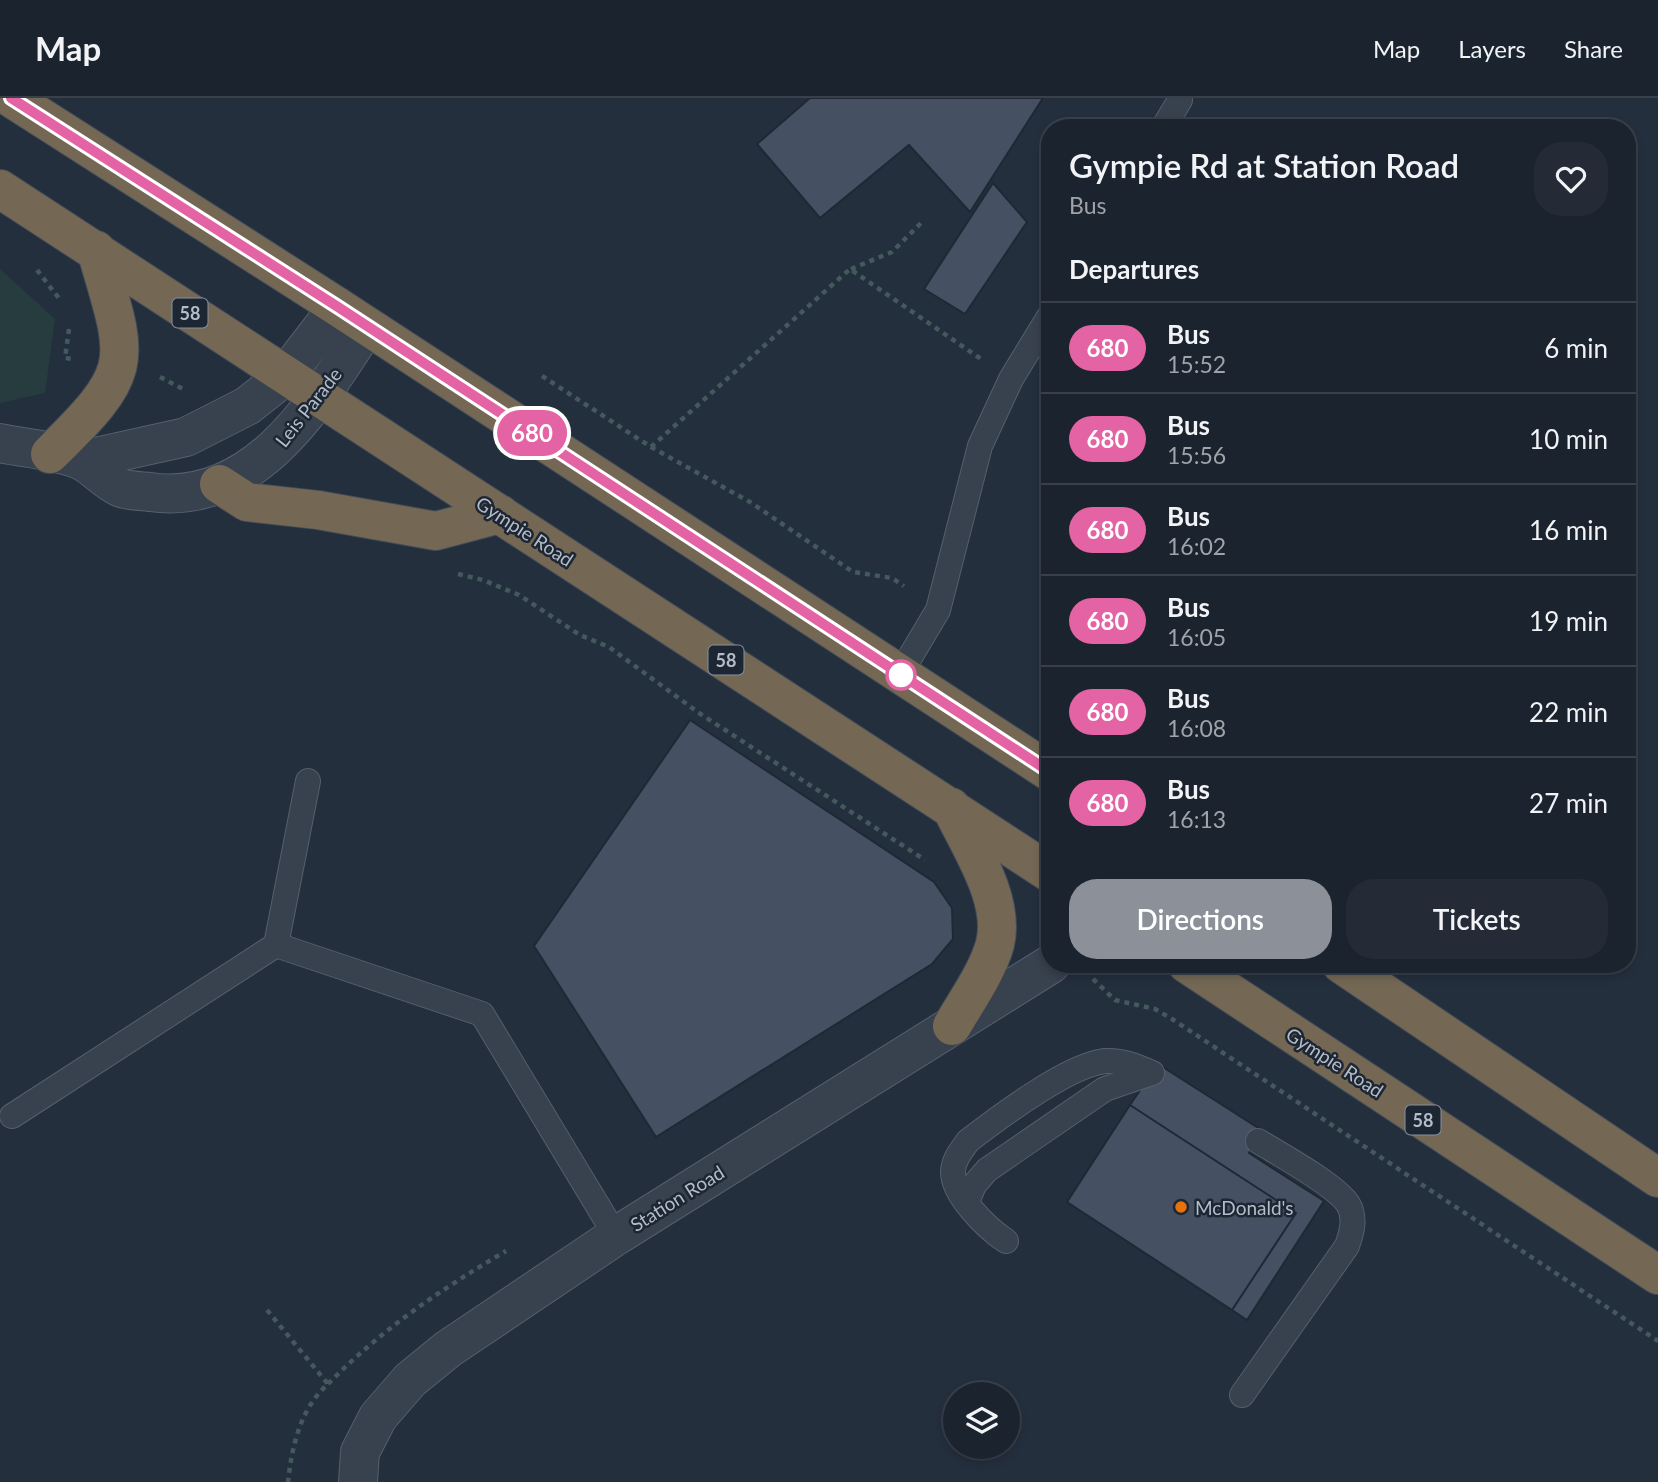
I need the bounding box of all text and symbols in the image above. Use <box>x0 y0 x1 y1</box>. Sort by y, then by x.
text: Map <box>35 28 101 68</box>
text: Map <box>1373 34 1420 63</box>
text: Layers <box>1458 34 1526 63</box>
text: Share <box>1564 34 1623 63</box>
button: heart <box>1534 142 1608 216</box>
text: Gympie Rd at Station Road <box>1069 145 1459 185</box>
text: Bus <box>1069 191 1106 219</box>
text: Departures <box>1069 253 1199 285</box>
road number: 58 <box>172 298 208 328</box>
text: Bus <box>1167 318 1210 350</box>
text: 6 min <box>1544 332 1608 364</box>
text: 680 <box>1087 333 1128 362</box>
text: 15:52 <box>1167 350 1226 378</box>
street label: Leis Parade <box>270 363 346 451</box>
text: Bus <box>1167 409 1210 441</box>
line badge: 680 <box>492 410 572 456</box>
text: 680 <box>511 418 553 447</box>
text: 10 min <box>1529 423 1608 455</box>
text: 680 <box>1087 424 1128 453</box>
text: 15:56 <box>1167 441 1226 469</box>
street label: Gympie Road <box>472 491 578 571</box>
text: Bus <box>1167 500 1210 532</box>
text: 16 min <box>1529 514 1608 546</box>
text: 680 <box>1087 515 1128 544</box>
text: 16:02 <box>1167 532 1226 560</box>
text: Bus <box>1167 591 1210 623</box>
text: 19 min <box>1529 605 1608 637</box>
text: 680 <box>1087 606 1128 635</box>
text: 16:05 <box>1167 623 1226 651</box>
road number: 58 <box>708 646 744 674</box>
unlabelled marker <box>886 660 916 690</box>
text: Bus <box>1167 682 1210 714</box>
text: 22 min <box>1529 696 1608 728</box>
text: 680 <box>1087 697 1128 726</box>
text: 16:08 <box>1167 714 1226 742</box>
text: Bus <box>1167 773 1210 805</box>
text: 27 min <box>1529 787 1608 819</box>
text: 680 <box>1087 788 1128 817</box>
text: 16:13 <box>1167 805 1226 833</box>
button: Directions <box>1069 879 1332 959</box>
button: Tickets <box>1346 879 1608 959</box>
street label: Gympie Road <box>1282 1022 1388 1102</box>
road number: 58 <box>1406 1105 1440 1134</box>
street label: Station Road <box>626 1160 728 1236</box>
place label: McDonald's <box>1195 1196 1294 1219</box>
marker: McDonald's <box>1173 1199 1189 1215</box>
map controls <box>943 1382 1020 1459</box>
button: layers <box>943 1382 1020 1459</box>

